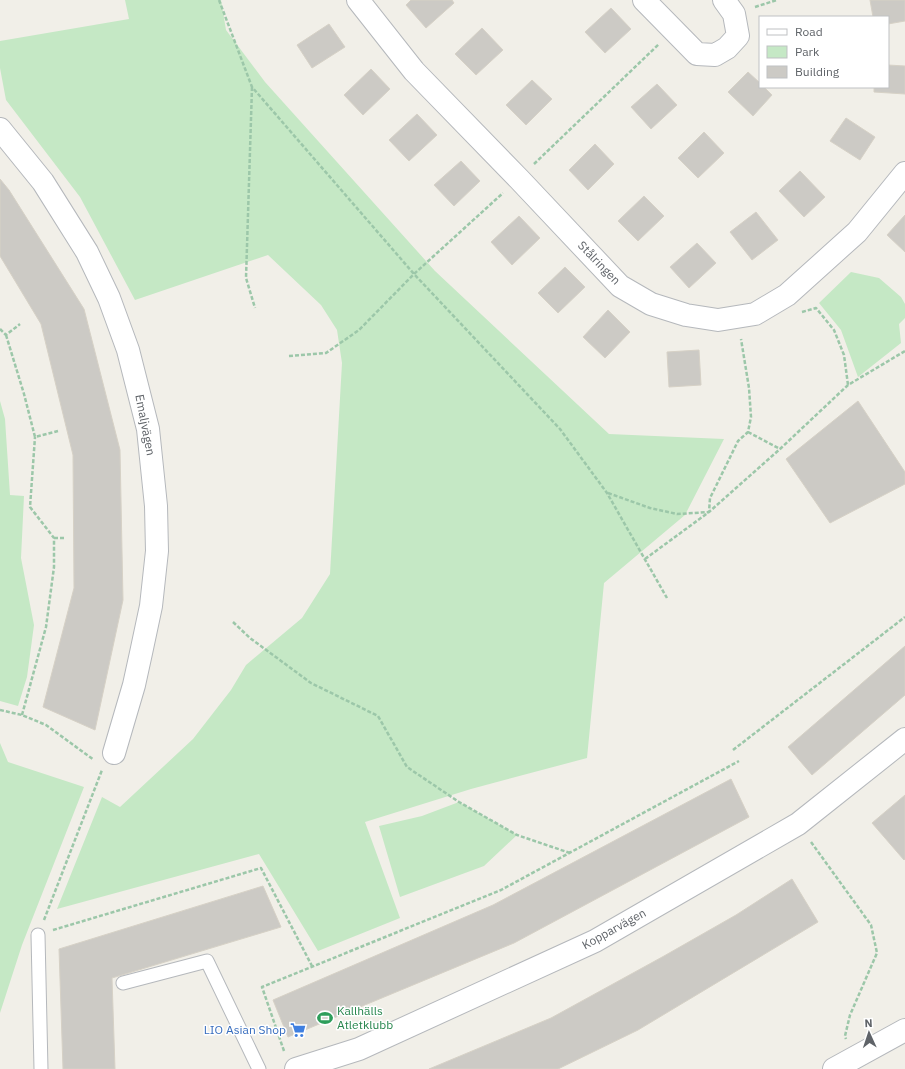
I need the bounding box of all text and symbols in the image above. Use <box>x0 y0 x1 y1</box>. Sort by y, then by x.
legend <box>759 16 889 88</box>
text: Road <box>795 24 823 39</box>
text: Park <box>795 44 820 59</box>
text: Building <box>795 64 840 79</box>
street label: Stålringen <box>575 238 624 288</box>
street label: Emaljvägen <box>132 393 159 457</box>
street label: Kopparvägen <box>579 905 648 952</box>
place label: Kallhälls Atletklubb <box>337 1003 393 1032</box>
sports icon: Kallhälls Atletklubb <box>316 1009 334 1027</box>
north arrow <box>849 1013 889 1053</box>
text: N <box>864 1016 873 1030</box>
supermarket icon: LIO Asian Shop <box>289 1021 307 1039</box>
place label: LIO Asian Shop <box>204 1022 286 1037</box>

